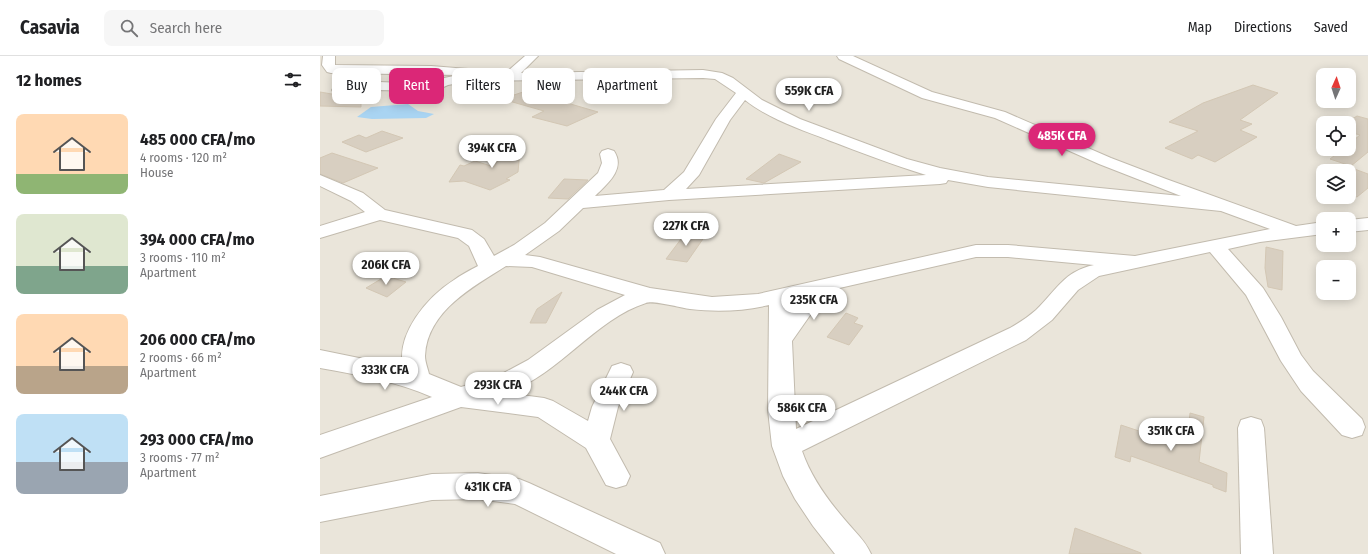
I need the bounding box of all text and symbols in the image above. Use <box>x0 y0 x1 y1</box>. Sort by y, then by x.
search box <box>104 10 384 46</box>
text: Casavia <box>20 16 80 39</box>
icon: search <box>118 17 140 39</box>
text: Search here <box>150 19 222 37</box>
text: Map <box>1188 19 1212 36</box>
text: Directions <box>1234 19 1292 36</box>
text: Saved <box>1314 19 1348 36</box>
chip: Buy <box>332 68 381 104</box>
chip: Rent <box>389 68 444 104</box>
chip: Filters <box>452 68 514 104</box>
chip: New <box>522 68 575 104</box>
chip: Apartment <box>583 68 672 104</box>
north arrow <box>1316 68 1356 108</box>
map controls <box>1316 68 1356 300</box>
icon: filters <box>282 69 304 91</box>
text: 12 homes <box>16 70 82 91</box>
pin: 559K CFA <box>768 78 850 112</box>
text: 559K CFA <box>785 83 833 98</box>
button: locate <box>1316 116 1356 156</box>
pin: 485K CFA <box>1021 123 1103 157</box>
text: 485K CFA <box>1037 128 1087 143</box>
text: 485 000 CFA/mo <box>140 129 255 150</box>
icon: home <box>48 130 96 178</box>
pin: 394K CFA <box>451 135 533 169</box>
text: 394K CFA <box>468 140 516 155</box>
text: 4 rooms · 120 m² <box>140 150 227 165</box>
button: layers <box>1316 164 1356 204</box>
text: House <box>140 165 174 180</box>
button: + <box>1316 212 1356 252</box>
pin: 227K CFA <box>645 213 727 247</box>
text: 227K CFA <box>663 218 709 233</box>
text: 394 000 CFA/mo <box>140 229 254 250</box>
icon: home <box>48 230 96 278</box>
text: 3 rooms · 110 m² <box>140 250 226 265</box>
pin: 206K CFA <box>345 252 427 286</box>
text: 206K CFA <box>361 257 411 272</box>
button: − <box>1316 260 1356 300</box>
text: Apartment <box>140 265 196 280</box>
pin: 235K CFA <box>773 287 855 321</box>
text: 235K CFA <box>790 292 838 307</box>
text: 206 000 CFA/mo <box>140 329 255 350</box>
icon: home <box>48 330 96 378</box>
text: 2 rooms · 66 m² <box>140 350 222 365</box>
pin: 333K CFA <box>344 357 426 391</box>
text: 333K CFA <box>361 362 409 377</box>
text: Apartment <box>140 365 196 380</box>
pin: 293K CFA <box>457 372 539 406</box>
text: 293K CFA <box>474 377 522 392</box>
pin: 244K CFA <box>583 378 665 412</box>
text: 244K CFA <box>600 383 648 398</box>
pin: 586K CFA <box>761 395 843 429</box>
text: 586K CFA <box>777 400 827 415</box>
pin: 351K CFA <box>1130 418 1212 452</box>
text: 351K CFA <box>1148 423 1194 438</box>
text: 293 000 CFA/mo <box>140 429 253 450</box>
icon: home <box>48 430 96 478</box>
text: 3 rooms · 77 m² <box>140 450 219 465</box>
text: Apartment <box>140 465 196 480</box>
pin: 431K CFA <box>447 474 529 508</box>
text: 431K CFA <box>464 479 512 494</box>

